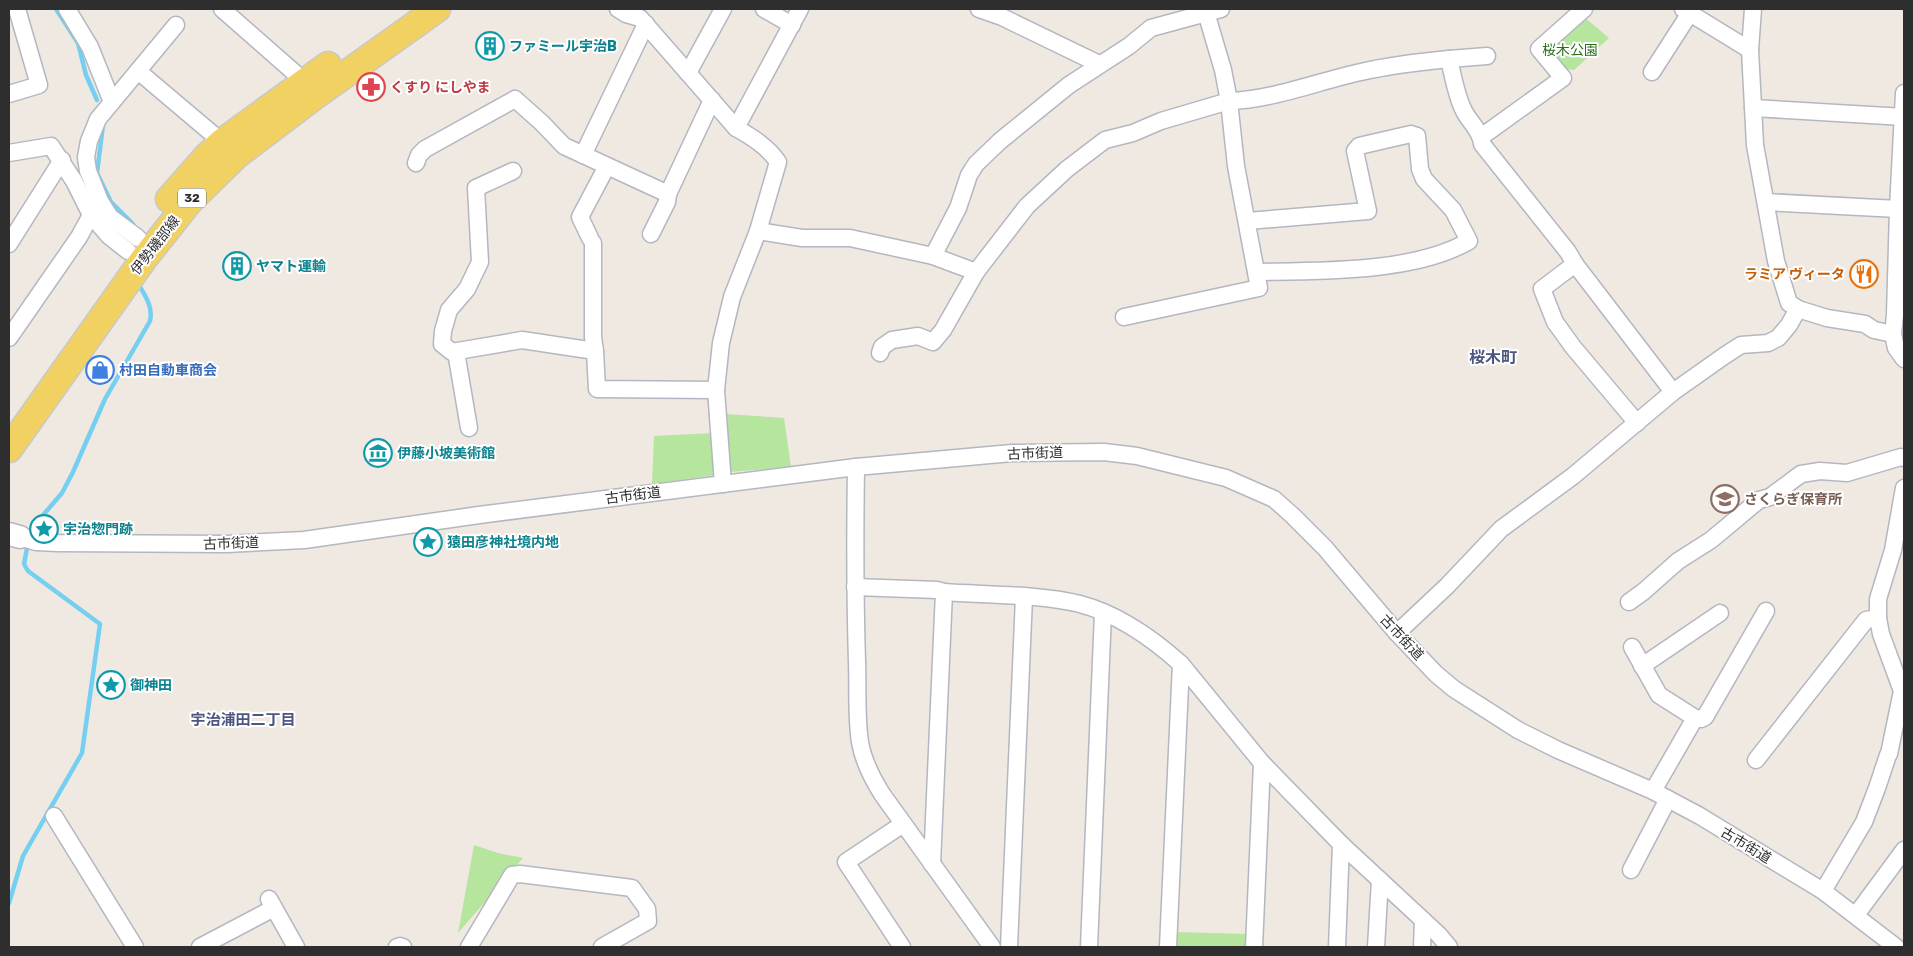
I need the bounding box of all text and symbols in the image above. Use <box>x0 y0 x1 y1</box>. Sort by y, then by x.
building icon: ファミール宇治B <box>475 31 505 61</box>
place label: ファミール宇治B <box>509 38 617 55</box>
park label: 桜木公園 <box>1542 42 1598 59</box>
pharmacy icon: くすり にしやま <box>356 72 386 102</box>
place label: くすり にしやま <box>390 79 491 96</box>
road number: 32 <box>178 188 206 208</box>
street label: 伊勢磯部線 <box>127 212 184 278</box>
building icon: ヤマト運輸 <box>222 251 252 281</box>
place label: ヤマト運輸 <box>256 258 326 275</box>
restaurant icon: ラミア ヴィータ <box>1849 259 1879 289</box>
place label: ラミア ヴィータ <box>1744 266 1845 283</box>
district label: 桜木町 <box>1469 348 1517 367</box>
shop icon: 村田自動車商会 <box>85 355 115 385</box>
place label: 村田自動車商会 <box>119 362 217 379</box>
museum icon: 伊藤小坡美術館 <box>363 438 393 468</box>
street label: 古市街道 <box>1007 444 1063 463</box>
place label: 伊藤小坡美術館 <box>397 445 495 462</box>
street label: 古市街道 <box>604 484 662 507</box>
school or university icon: さくらぎ保育所 <box>1710 484 1740 514</box>
place label: さくらぎ保育所 <box>1744 491 1842 508</box>
place icon: 宇治惣門跡 <box>29 514 59 544</box>
place label: 宇治惣門跡 <box>63 521 133 538</box>
place icon: 猿田彦神社境内地 <box>413 527 443 557</box>
street label: 古市街道 <box>203 534 259 553</box>
place label: 猿田彦神社境内地 <box>447 534 559 551</box>
street label: 古市街道 <box>1376 611 1427 664</box>
place icon: 御神田 <box>96 670 126 700</box>
place label: 御神田 <box>130 677 172 694</box>
district label: 宇治浦田二丁目 <box>190 711 296 729</box>
street label: 古市街道 <box>1717 824 1774 867</box>

